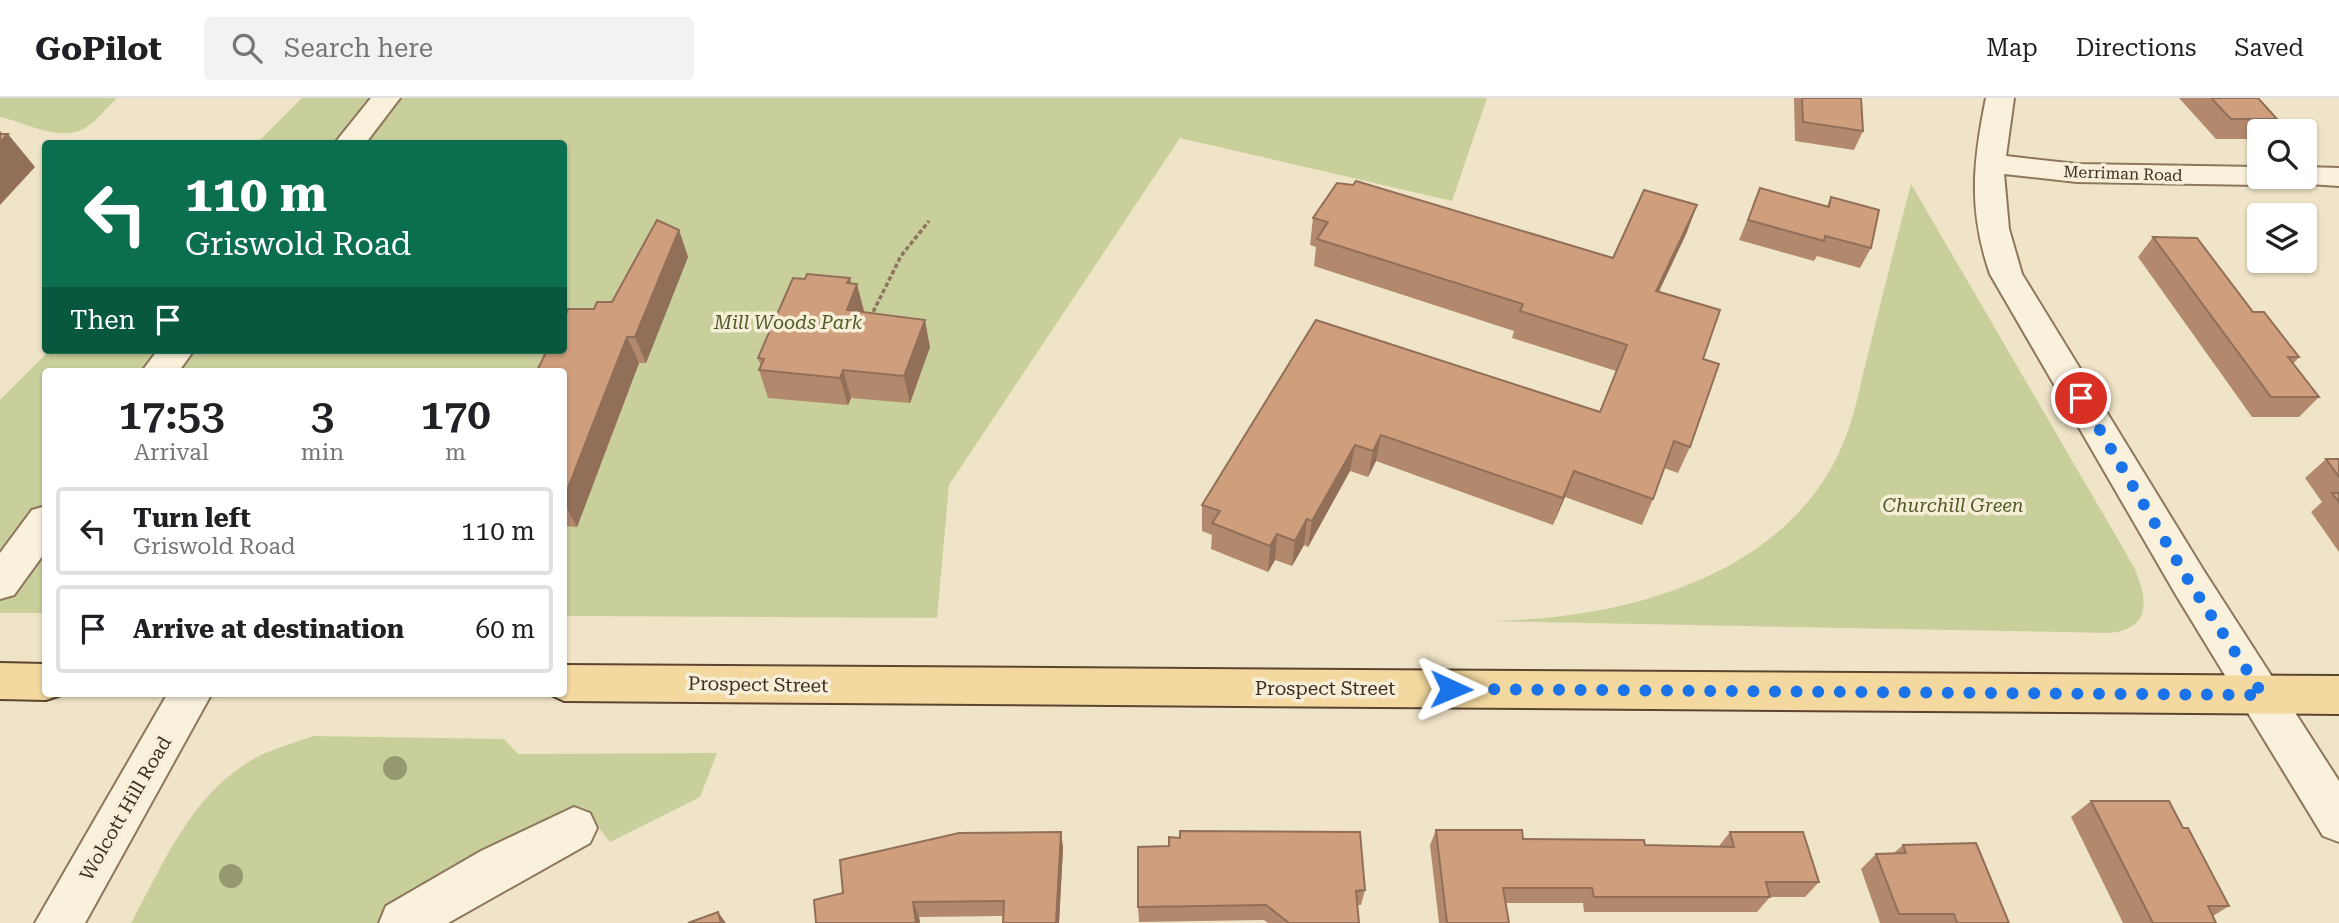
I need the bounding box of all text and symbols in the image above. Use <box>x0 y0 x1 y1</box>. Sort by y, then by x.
search box <box>204 17 694 80</box>
text: GoPilot <box>35 29 162 68</box>
icon: search <box>228 29 266 67</box>
text: Search here <box>284 33 433 63</box>
text: Map <box>1986 34 2038 62</box>
text: Directions <box>2076 34 2196 62</box>
text: Saved <box>2234 34 2304 62</box>
map controls <box>2247 119 2317 273</box>
button: search <box>2247 119 2317 189</box>
street label: Merriman Road <box>2063 162 2183 185</box>
text: 110 m <box>185 166 327 223</box>
icon: left <box>70 168 161 259</box>
button: layers <box>2247 203 2317 273</box>
text: Griswold Road <box>185 225 411 263</box>
icon: arrive <box>149 301 187 339</box>
text: Then <box>70 305 135 335</box>
park label: Mill Woods Park <box>713 311 863 334</box>
pin <box>2051 368 2111 428</box>
icon: arrive <box>2062 379 2100 417</box>
text: 17:53 <box>118 390 225 439</box>
text: 3 <box>311 390 334 439</box>
text: 170 <box>420 390 491 439</box>
text: Arrival <box>134 439 209 466</box>
text: min <box>301 439 344 466</box>
text: m <box>445 439 466 466</box>
park label: Churchill Green <box>1882 494 2024 517</box>
text: Turn left <box>133 503 251 533</box>
icon: left <box>74 512 112 550</box>
text: 110 m <box>461 516 535 546</box>
text: Griswold Road <box>133 533 296 560</box>
icon: arrive <box>74 610 112 648</box>
text: Arrive at destination <box>133 614 404 644</box>
text: 60 m <box>476 614 535 644</box>
position arrow <box>1414 652 1488 726</box>
street label: Prospect Street <box>688 672 828 697</box>
street label: Prospect Street <box>1255 677 1395 700</box>
street label: Wolcott Hill Road <box>75 732 176 884</box>

